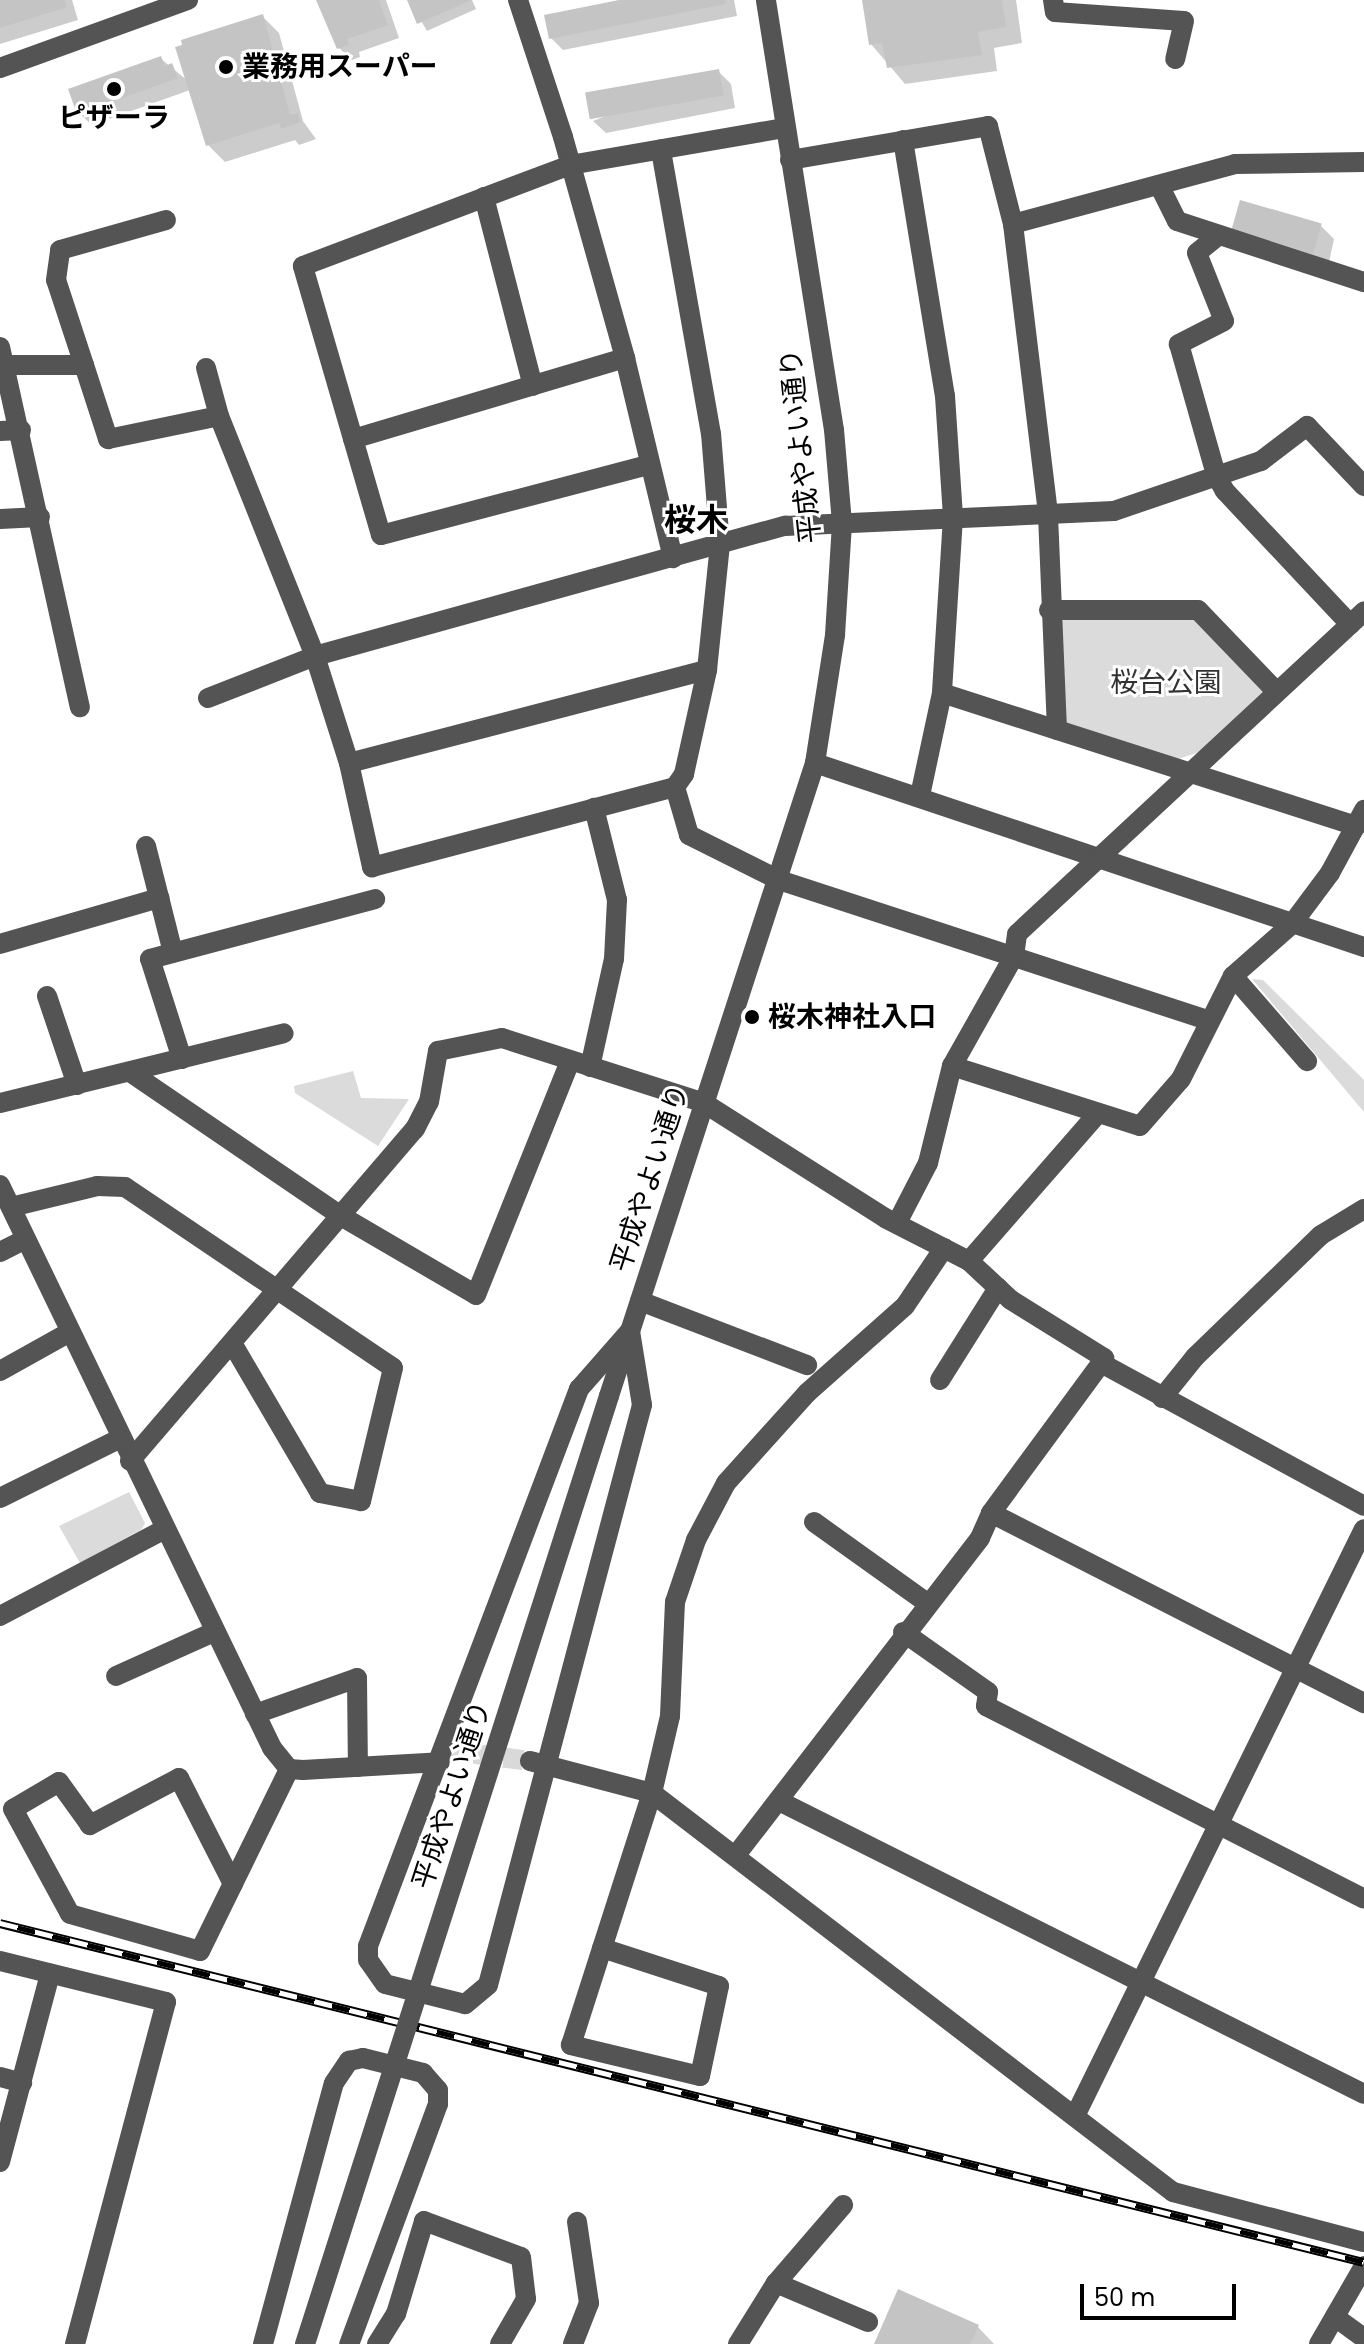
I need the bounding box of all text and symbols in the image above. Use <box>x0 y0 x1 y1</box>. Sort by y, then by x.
place label: 業務用スーパー <box>242 50 438 84</box>
marker: 業務用スーパー <box>217 58 235 76</box>
marker: ピザーラ <box>105 80 123 98</box>
place label: ピザーラ <box>58 101 170 135</box>
street label: 平成やよい通り <box>774 347 828 545</box>
district label: 桜木 <box>664 501 728 539</box>
park label: 桜台公園 <box>1110 666 1222 700</box>
place label: 桜木神社入口 <box>768 1000 936 1034</box>
marker: 桜木神社入口 <box>743 1008 761 1026</box>
street label: 平成やよい通り <box>604 1080 696 1276</box>
street label: 平成やよい通り <box>406 1697 498 1893</box>
scale bar <box>1084 2268 1240 2318</box>
text: 50 m <box>1094 2281 1155 2314</box>

